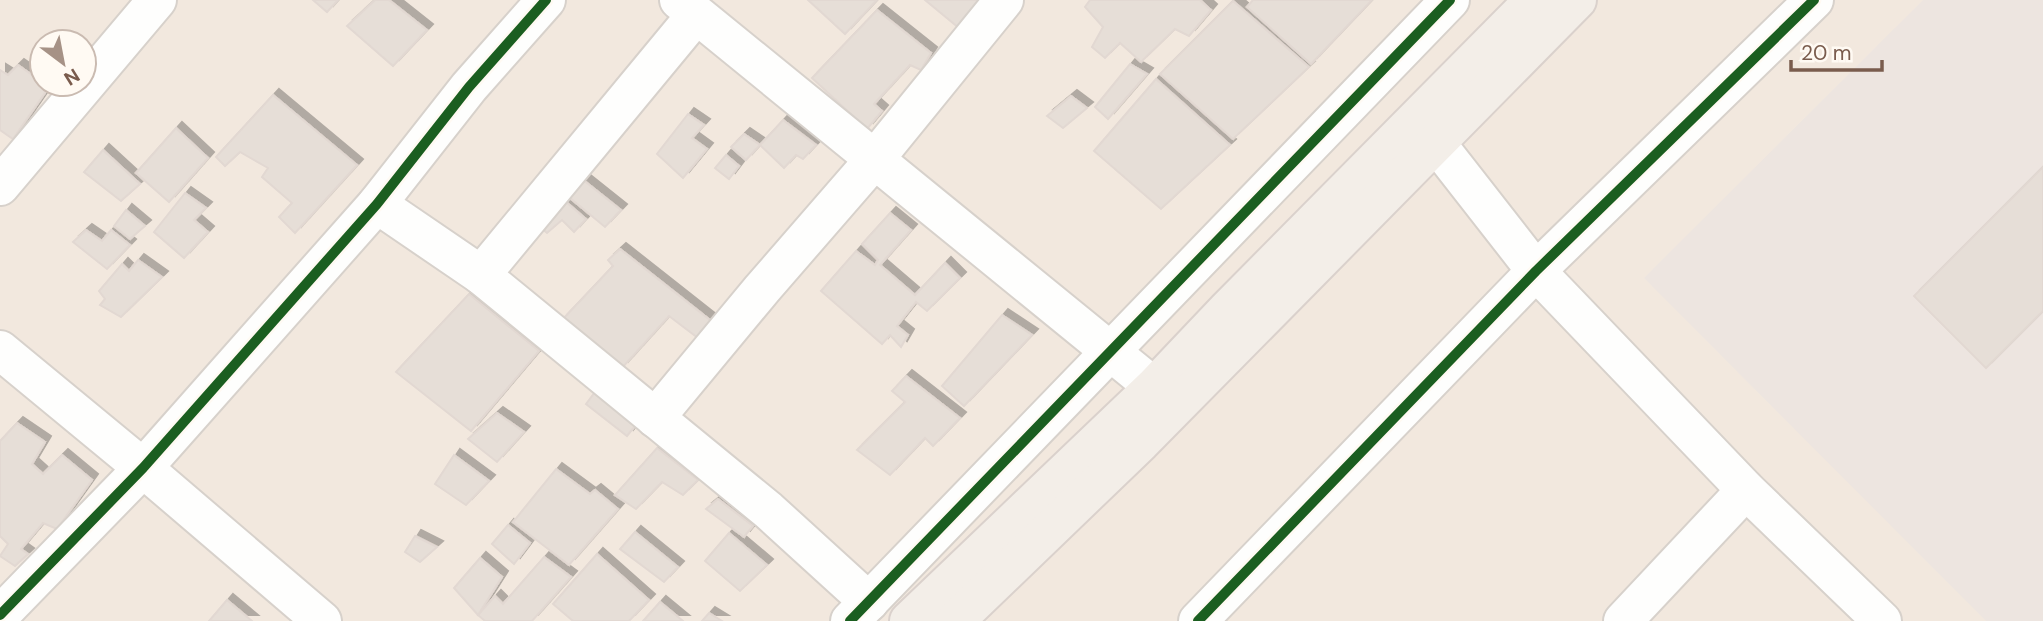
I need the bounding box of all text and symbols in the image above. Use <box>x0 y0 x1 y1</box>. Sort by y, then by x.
north arrow <box>28 28 98 98</box>
scale bar <box>1791 28 1882 72</box>
text: 20 m <box>1801 39 1852 67</box>
text: N <box>59 63 84 91</box>

